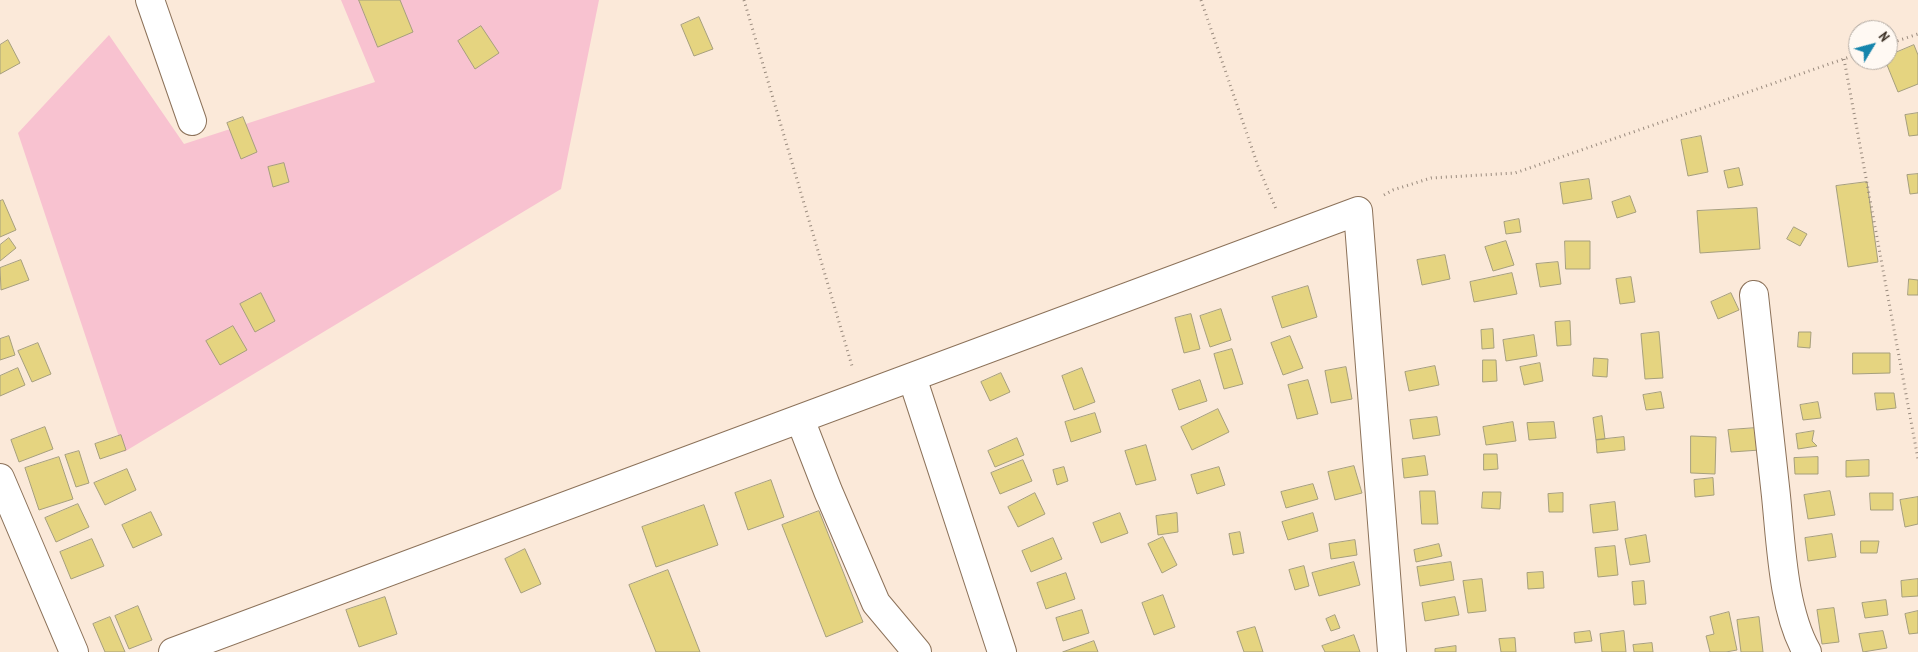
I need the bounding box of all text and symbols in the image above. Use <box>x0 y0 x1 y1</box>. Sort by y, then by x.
north arrow <box>1848 20 1898 70</box>
text: N <box>1875 28 1894 45</box>

